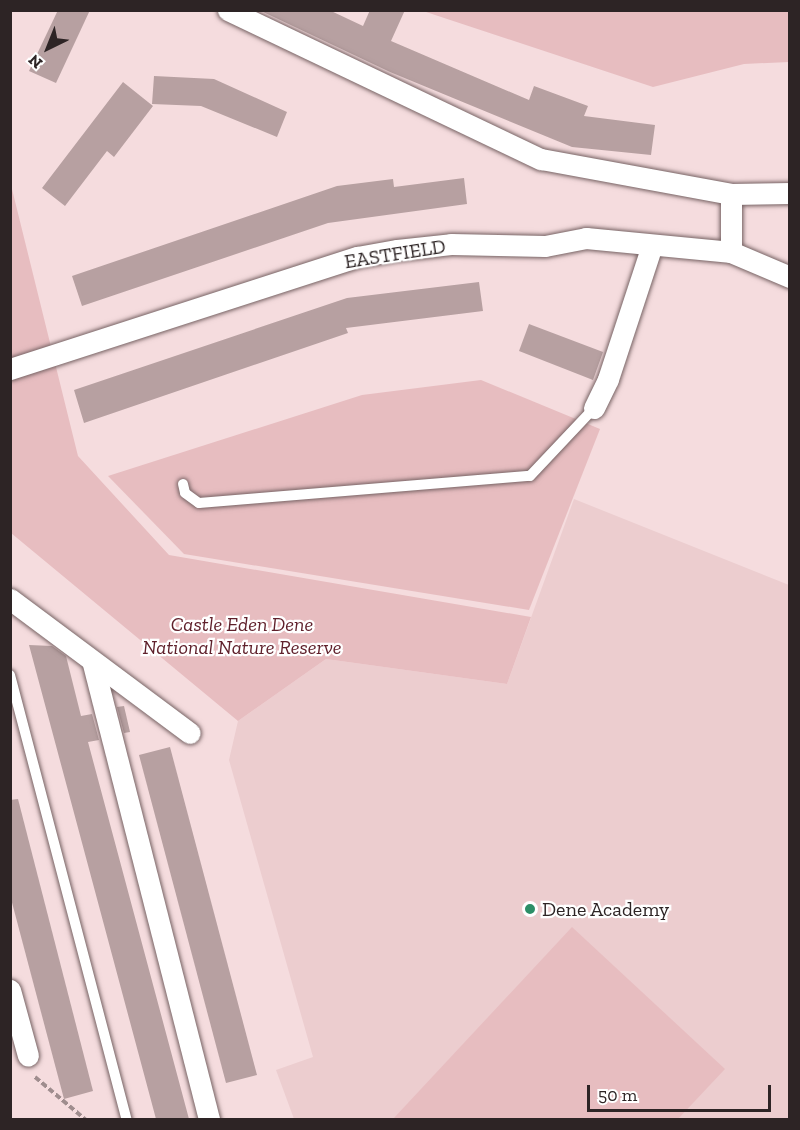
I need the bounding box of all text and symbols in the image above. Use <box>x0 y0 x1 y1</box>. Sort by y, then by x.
north arrow <box>18 18 78 78</box>
text: N <box>24 50 46 73</box>
street label: EASTFIELD <box>343 234 447 274</box>
park label: Castle Eden Dene National Nature Reserve <box>142 612 342 659</box>
place label: Dene Academy <box>542 897 670 921</box>
marker: Dene Academy <box>523 902 537 916</box>
scale bar <box>590 1073 774 1111</box>
text: 50 m <box>598 1084 637 1106</box>

